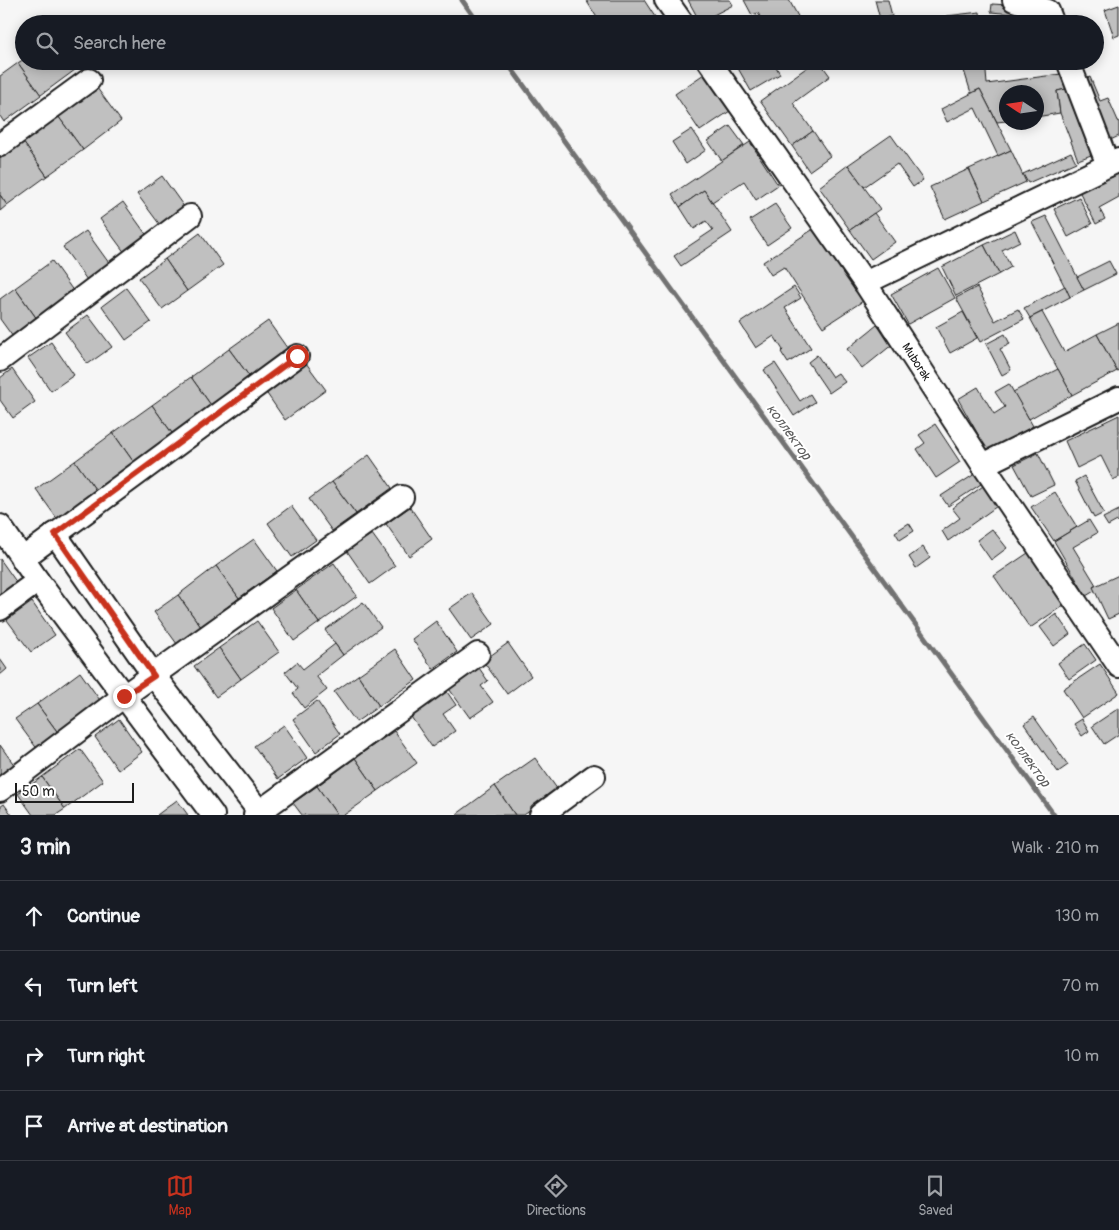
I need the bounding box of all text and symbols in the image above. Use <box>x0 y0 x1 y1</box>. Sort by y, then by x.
search box <box>15 15 1104 70</box>
icon: search <box>33 29 61 57</box>
text: Search here <box>73 31 166 55</box>
north arrow <box>999 85 1044 130</box>
street label: Muborak <box>898 340 934 384</box>
route start <box>286 345 309 368</box>
water label: коллектор <box>763 401 816 464</box>
route end <box>113 685 136 708</box>
water label: коллектор <box>1002 728 1055 791</box>
scale bar <box>15 780 134 803</box>
text: 50 m <box>22 783 55 800</box>
text: 3 min <box>20 834 70 861</box>
text: Walk · 210 m <box>1011 838 1099 858</box>
icon: ahead <box>20 902 48 930</box>
text: Continue <box>67 904 140 928</box>
text: 130 m <box>1055 906 1099 926</box>
icon: left <box>20 972 48 1000</box>
text: Turn left <box>67 974 137 998</box>
text: 70 m <box>1062 976 1099 996</box>
icon: right <box>20 1042 48 1070</box>
text: Turn right <box>67 1044 145 1068</box>
text: 10 m <box>1064 1046 1099 1066</box>
icon: arrive <box>20 1112 48 1140</box>
text: Arrive at destination <box>67 1114 228 1138</box>
tab: Map <box>166 1172 194 1219</box>
tab: Directions <box>526 1172 586 1219</box>
tab: Saved <box>918 1172 953 1219</box>

